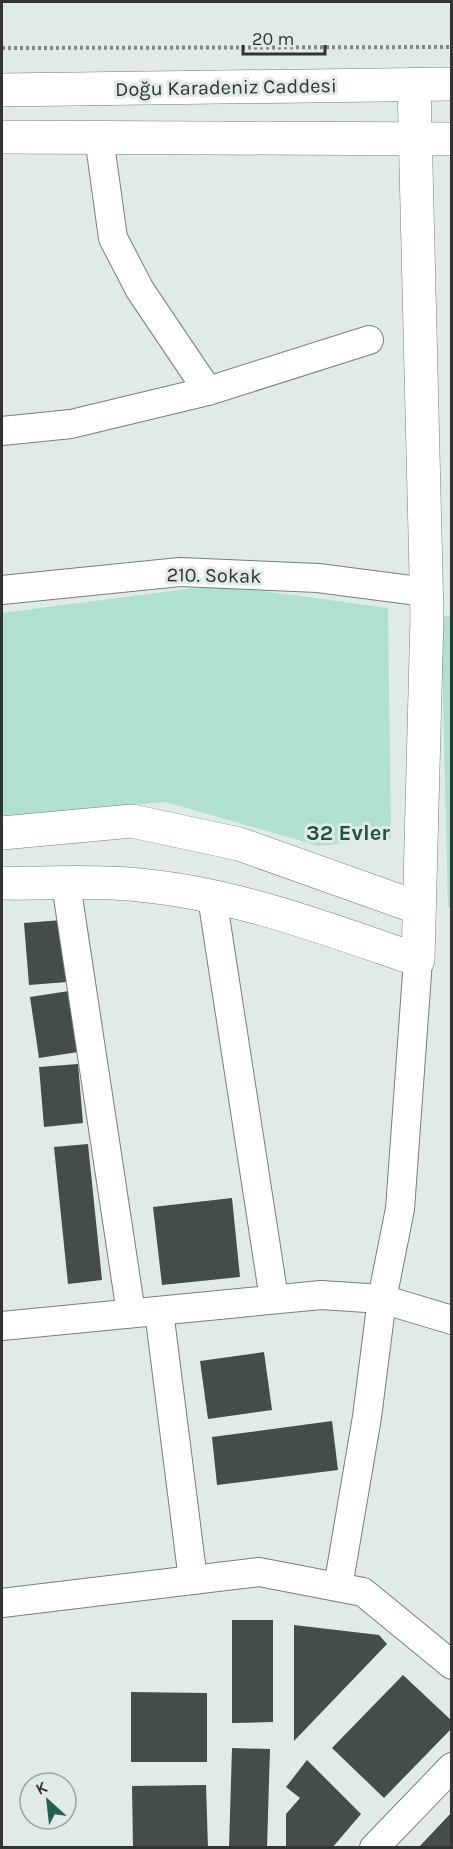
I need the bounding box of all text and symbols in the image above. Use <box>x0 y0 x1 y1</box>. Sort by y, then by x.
scale bar <box>243 18 326 56</box>
text: 20 m <box>252 28 294 50</box>
street label: Doğu Karadeniz Caddesi <box>115 74 337 101</box>
street label: 210. Sokak <box>166 563 262 588</box>
district label: 32 Evler <box>306 820 390 846</box>
north arrow <box>18 1771 78 1831</box>
text: K <box>32 1777 51 1799</box>

